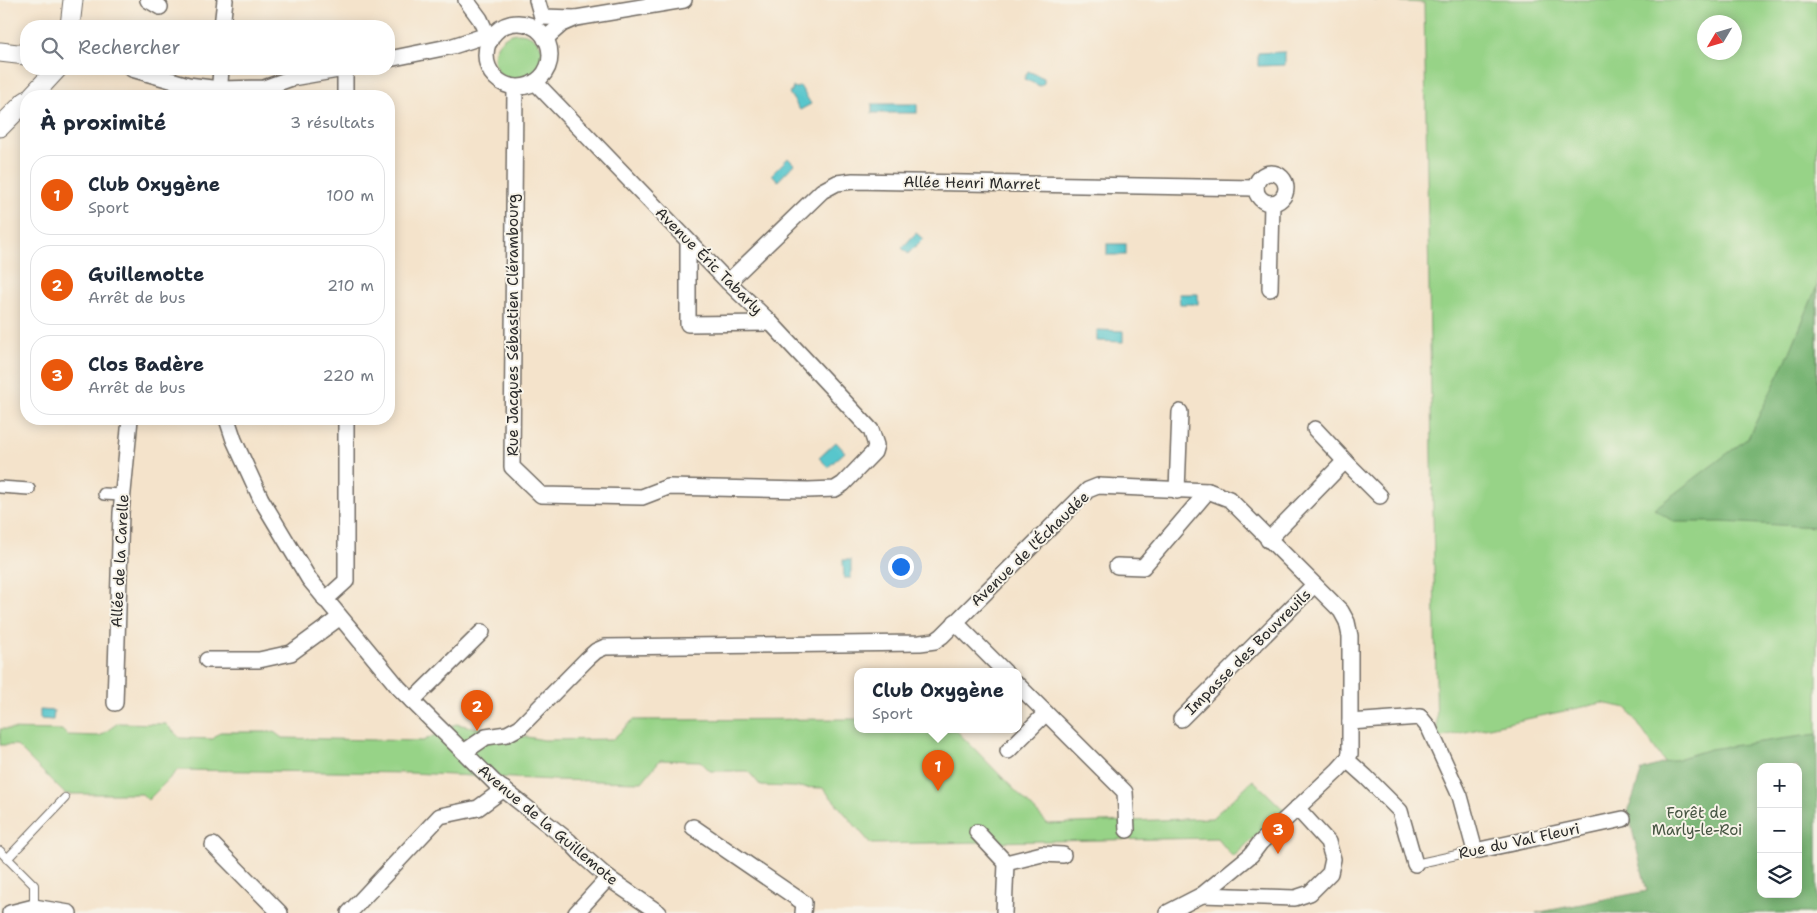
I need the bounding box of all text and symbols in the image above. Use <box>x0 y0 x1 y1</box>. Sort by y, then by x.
north arrow <box>1697 15 1742 60</box>
search box <box>20 20 395 75</box>
icon: search <box>38 34 66 62</box>
text: Rechercher <box>78 35 181 60</box>
text: À proximité <box>40 109 166 137</box>
text: 3 résultats <box>290 112 375 133</box>
text: Club Oxygène <box>88 172 220 197</box>
street label: Allée Henri Marret <box>903 172 1041 194</box>
text: 1 <box>53 185 61 206</box>
text: 100 m <box>326 185 374 206</box>
street label: Rue Jacques Sébastien Clérambourg <box>503 194 523 456</box>
text: Sport <box>88 197 129 218</box>
street label: Avenue Éric Tabarly <box>651 202 768 319</box>
text: Guillemotte <box>88 262 204 287</box>
text: 2 <box>51 275 63 296</box>
text: 210 m <box>327 275 374 296</box>
text: Arrêt de bus <box>88 287 186 308</box>
text: Clos Badère <box>88 352 204 377</box>
text: 3 <box>51 365 63 386</box>
text: 220 m <box>322 365 374 386</box>
text: Arrêt de bus <box>88 377 186 398</box>
street label: Avenue de l'Échaudée <box>966 486 1094 611</box>
street label: Allée de la Carelle <box>107 494 133 628</box>
your location <box>888 554 914 580</box>
street label: Impasse des Bouvreuils <box>1181 585 1315 719</box>
popup <box>854 668 1022 733</box>
text: Club Oxygène <box>872 678 1004 703</box>
pin: 2 <box>461 690 493 731</box>
text: Sport <box>872 703 913 724</box>
pin: 1 <box>922 750 954 791</box>
street label: Avenue de la Guillemote <box>474 760 622 890</box>
map controls <box>1757 763 1802 898</box>
button: + <box>1757 763 1802 808</box>
park label: Forêt de Marly-le-Roi <box>1652 803 1742 840</box>
button: − <box>1757 808 1802 853</box>
pin: 3 <box>1262 813 1294 854</box>
street label: Rue du Val Fleuri <box>1457 818 1581 864</box>
button: layers <box>1757 853 1802 898</box>

